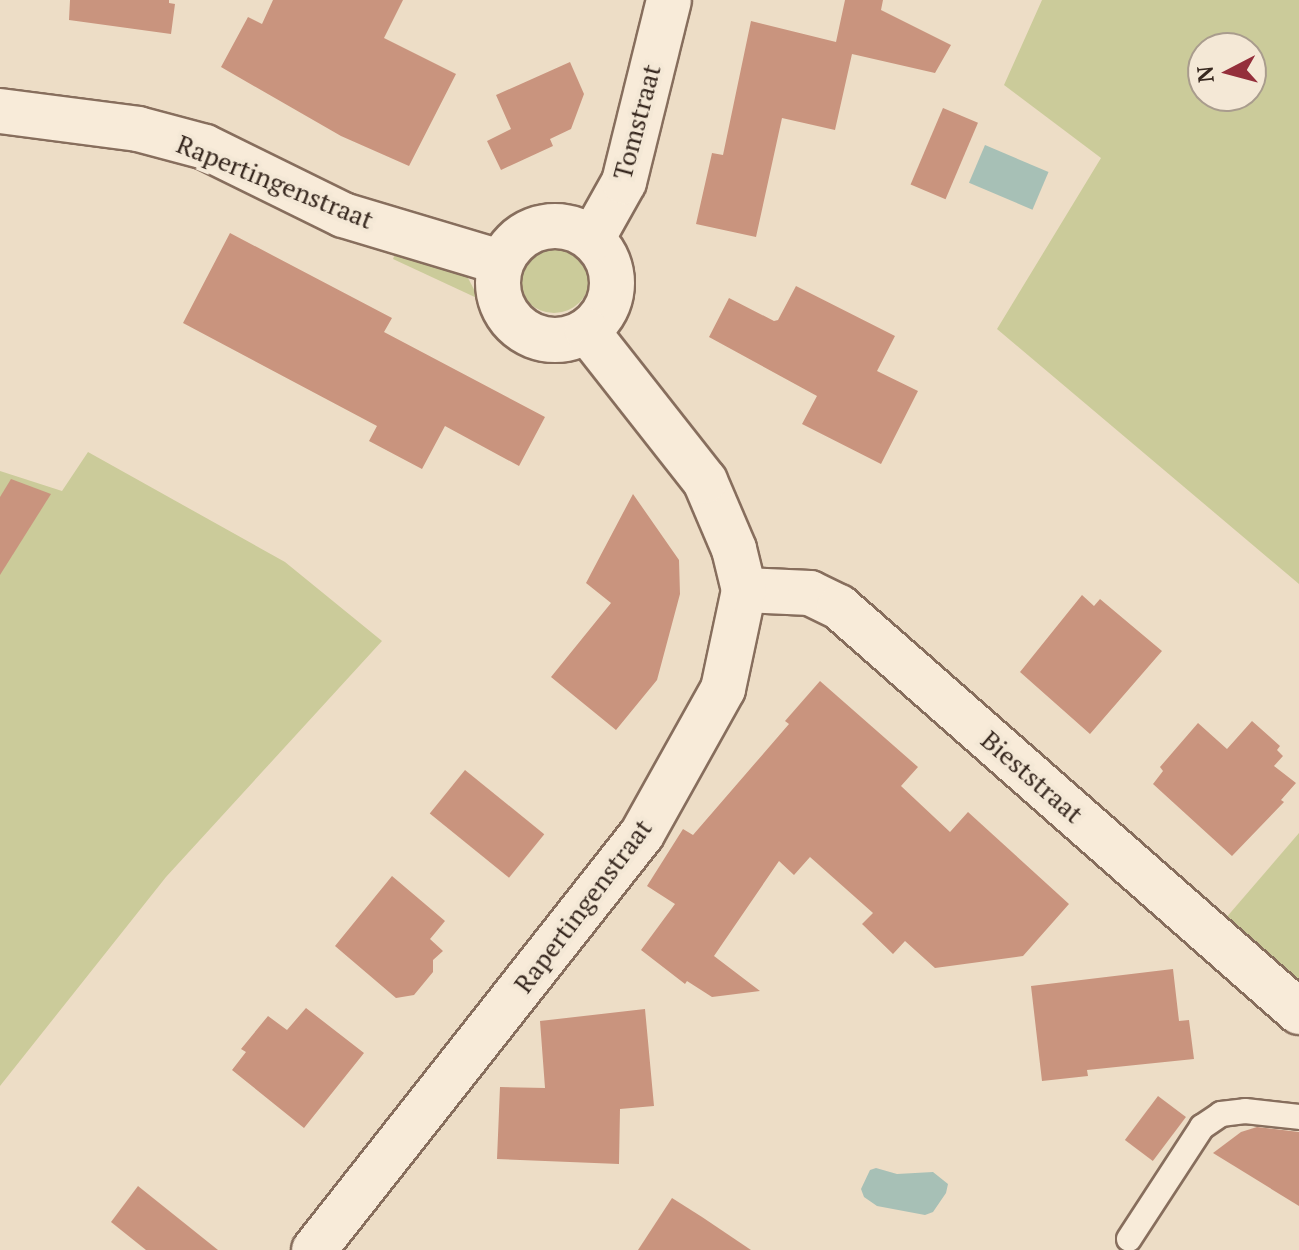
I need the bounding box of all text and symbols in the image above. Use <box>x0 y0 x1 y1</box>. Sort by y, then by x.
north arrow <box>1187 32 1267 112</box>
street label: Tomstraat <box>607 61 667 183</box>
text: N <box>1189 65 1220 84</box>
street label: Rapertingenstraat <box>172 128 378 236</box>
street label: Bieststraat <box>975 724 1089 830</box>
street label: Rapertingenstraat <box>508 813 658 999</box>

